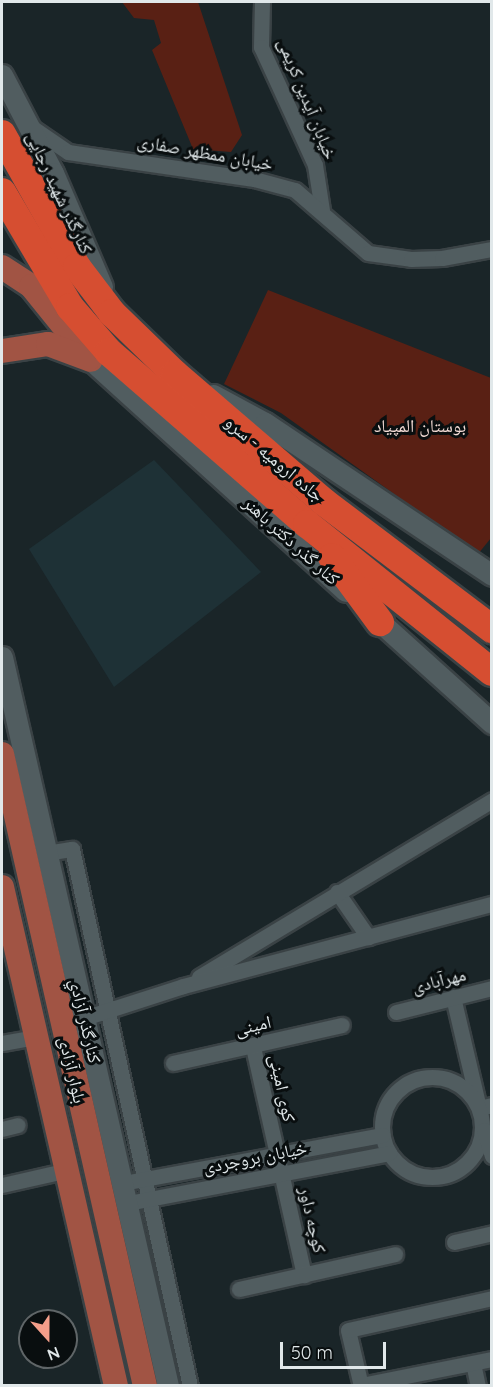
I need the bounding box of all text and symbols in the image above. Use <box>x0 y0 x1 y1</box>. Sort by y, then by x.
street label: خیابان آیدین کریمی <box>273 35 341 163</box>
street label: کنارگذر شهید رجایی <box>21 129 97 257</box>
street label: خیابان ممظهر صفاری <box>136 130 274 176</box>
street label: جاده ارومیه - سرو <box>220 411 328 507</box>
park label: بوستان المپیاد <box>374 415 466 437</box>
street label: کنار گذر دکتر باهنر <box>239 492 343 590</box>
street label: مهرآبادی <box>410 964 468 998</box>
street label: کنارگذر آزادي <box>65 977 105 1065</box>
street label: امینی <box>233 1011 273 1041</box>
street label: بلوار آزادی <box>54 1034 90 1106</box>
street label: کوی امینی <box>264 1052 300 1124</box>
street label: خیابان بروجردی <box>201 1137 309 1179</box>
street label: کوچه داور <box>294 1185 330 1255</box>
north arrow <box>18 1309 78 1369</box>
scale bar <box>283 1330 390 1368</box>
text: 50 m <box>291 1341 333 1364</box>
text: N <box>45 1342 63 1365</box>

